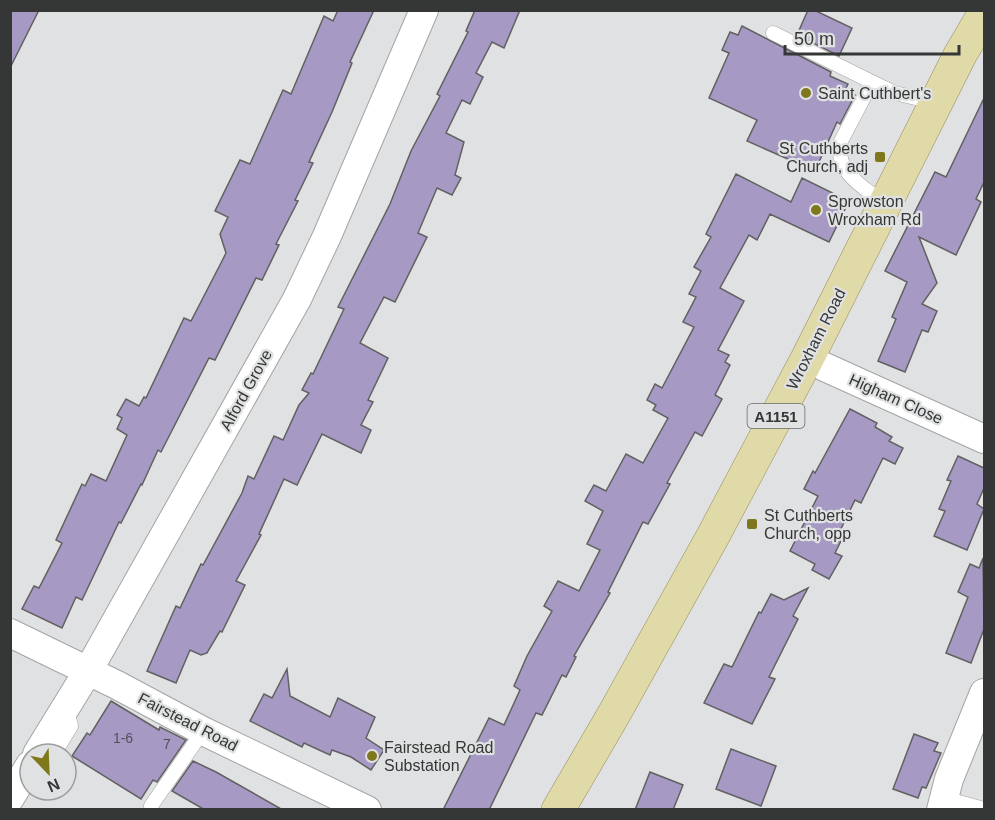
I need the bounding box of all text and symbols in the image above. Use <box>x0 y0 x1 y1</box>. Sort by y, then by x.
scale bar <box>785 18 959 56</box>
text: 50 m <box>794 29 834 49</box>
place label: Saint Cuthbert's <box>818 85 931 102</box>
marker: Saint Cuthbert's <box>799 86 813 100</box>
place label: St Cuthberts Church, adj <box>779 140 868 175</box>
marker: St Cuthberts Church, adj <box>873 150 887 164</box>
place label: Sprowston Wroxham Rd <box>828 193 921 228</box>
marker: Sprowston Wroxham Rd <box>809 203 823 217</box>
street label: Wroxham Road <box>783 286 849 392</box>
street label: Alford Grove <box>217 347 275 433</box>
street label: Higham Close <box>847 371 945 427</box>
road number: A1151 <box>748 404 804 428</box>
place label: St Cuthberts Church, opp <box>764 507 853 542</box>
marker: St Cuthberts Church, opp <box>745 517 759 531</box>
street label: Fairstead Road <box>135 690 241 754</box>
house number: 1-6 <box>113 730 133 746</box>
house number: 7 <box>163 736 171 752</box>
place label: Fairstead Road Substation <box>384 739 493 774</box>
north arrow <box>18 742 78 802</box>
marker: Fairstead Road Substation <box>365 749 379 763</box>
text: N <box>45 775 62 795</box>

